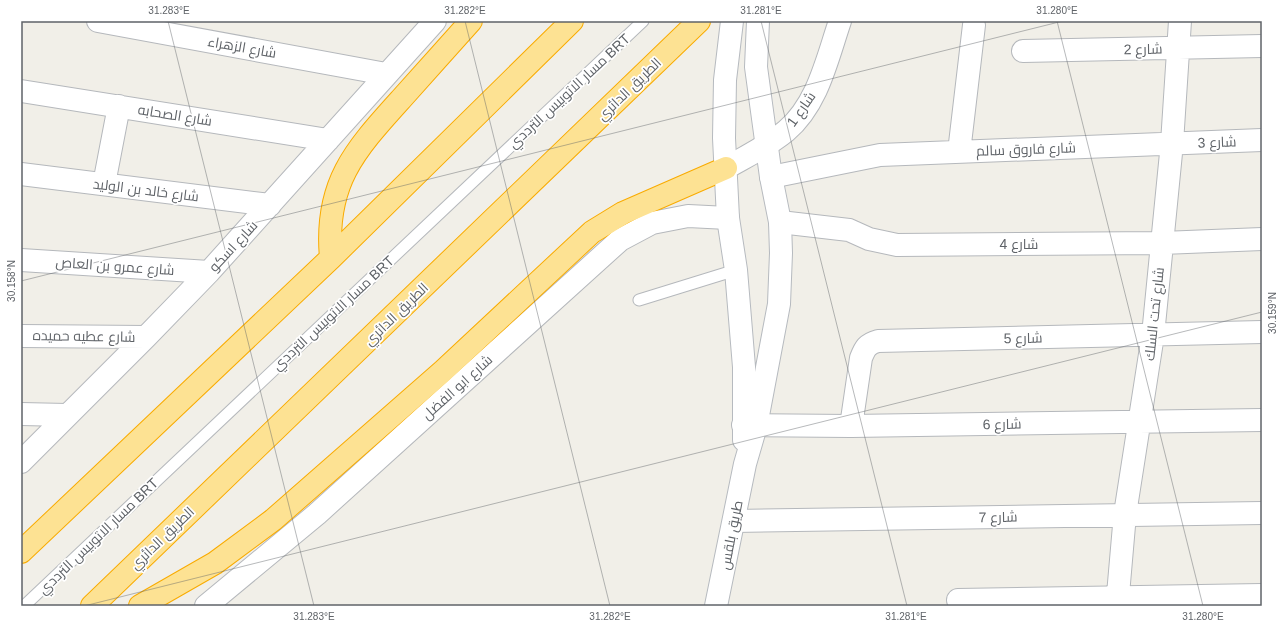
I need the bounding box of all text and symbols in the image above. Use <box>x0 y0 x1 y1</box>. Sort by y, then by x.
text: 31.283°E <box>148 5 190 16</box>
text: 31.282°E <box>444 5 486 16</box>
text: 31.281°E <box>740 5 782 16</box>
text: 31.280°E <box>1036 5 1078 16</box>
street label: مسار الاتوبيس الترددي BRT <box>505 30 636 154</box>
street label: شارع الزهراء <box>206 33 278 62</box>
street label: شارع 2 <box>1123 41 1163 58</box>
street label: الطريق الدائري <box>594 54 667 126</box>
street label: شارع 1 <box>783 89 820 130</box>
street label: شارع الصحابه <box>137 101 213 130</box>
street label: شارع 3 <box>1197 133 1237 152</box>
street label: شارع فاروق سالم <box>976 139 1076 161</box>
street label: شارع خالد بن الوليد <box>92 176 200 205</box>
street label: شارع اسكو <box>205 217 261 275</box>
street label: شارع 4 <box>1000 236 1038 253</box>
street label: مسار الاتوبيس الترددي BRT <box>269 252 400 376</box>
street label: شارع عمرو بن العاص <box>55 254 175 279</box>
text: 30.158°N <box>6 260 17 302</box>
street label: شارع تحت السلك <box>1141 266 1168 362</box>
street label: الطريق الدائري <box>361 279 434 351</box>
text: 30.159°N <box>1267 292 1278 334</box>
street label: شارع عطيه حميده <box>32 327 136 346</box>
street label: شارع 5 <box>1003 330 1043 347</box>
street label: شارع ابو الفضل <box>419 351 496 423</box>
street label: شارع 6 <box>982 416 1022 433</box>
street label: مسار الاتوبيس الترددي BRT <box>35 474 164 600</box>
street label: طريق بلقس <box>716 499 747 571</box>
street label: الطريق الدائري <box>127 503 200 575</box>
street label: شارع 7 <box>978 509 1018 526</box>
text: 31.283°E <box>293 611 335 622</box>
text: 31.282°E <box>589 611 631 622</box>
text: 31.281°E <box>885 611 927 622</box>
text: 31.280°E <box>1182 611 1224 622</box>

